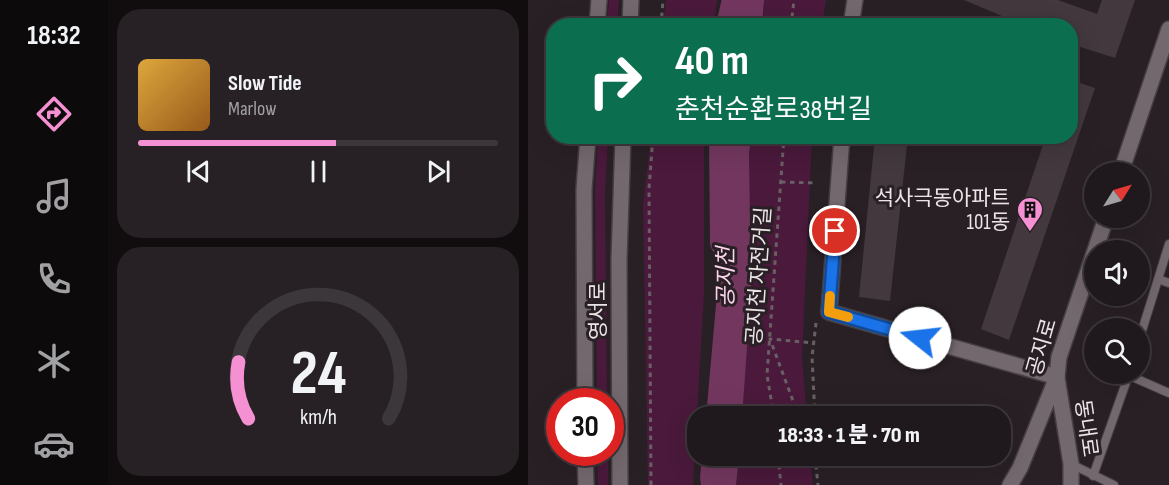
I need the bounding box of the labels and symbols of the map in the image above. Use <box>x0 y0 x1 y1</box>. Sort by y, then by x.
north arrow <box>1084 162 1150 228</box>
place label: 석사극동아파트 101동 <box>875 186 1010 235</box>
building icon: 석사극동아파트 101동 <box>1015 195 1045 233</box>
pin <box>809 205 860 256</box>
street label: 공지천 자전거길 <box>742 206 776 346</box>
water label: 공지천 <box>713 244 740 307</box>
street label: 영서로 <box>586 282 611 340</box>
position arrow <box>888 306 952 370</box>
street label: 공지로 <box>1022 316 1062 378</box>
speed limit sign: 30 <box>546 388 624 466</box>
street label: 동내로 <box>1070 398 1102 458</box>

